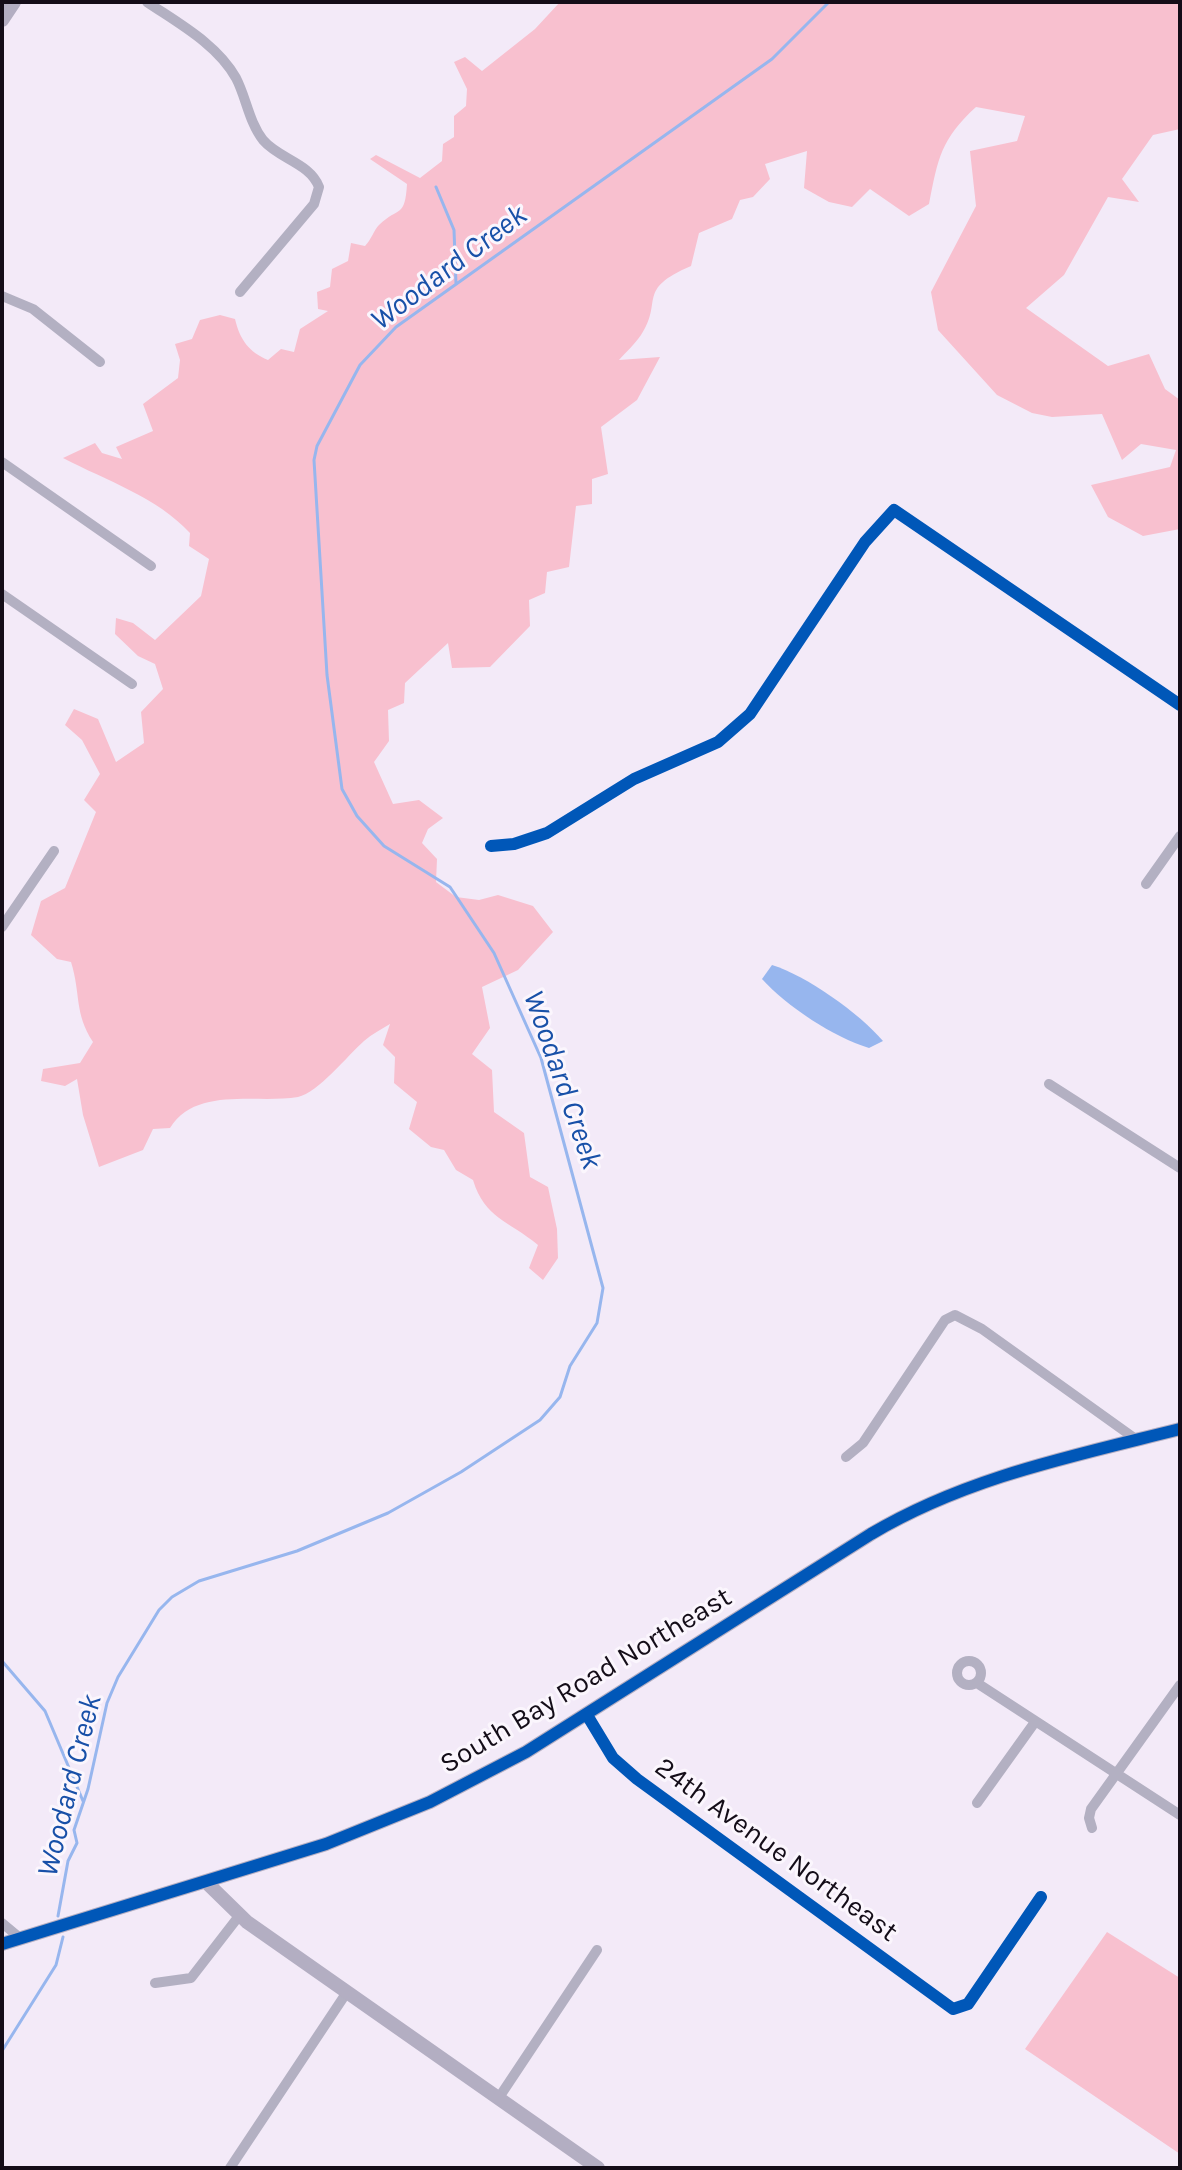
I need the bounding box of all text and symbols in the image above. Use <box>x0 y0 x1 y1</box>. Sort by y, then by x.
water label: Woodard Creek <box>364 198 534 338</box>
water label: Woodard Creek <box>515 986 609 1174</box>
street label: South Bay Road Northeast <box>434 1581 738 1781</box>
water label: Woodard Creek <box>30 1691 110 1881</box>
street label: 24th Avenue Northeast <box>648 1751 904 1949</box>

